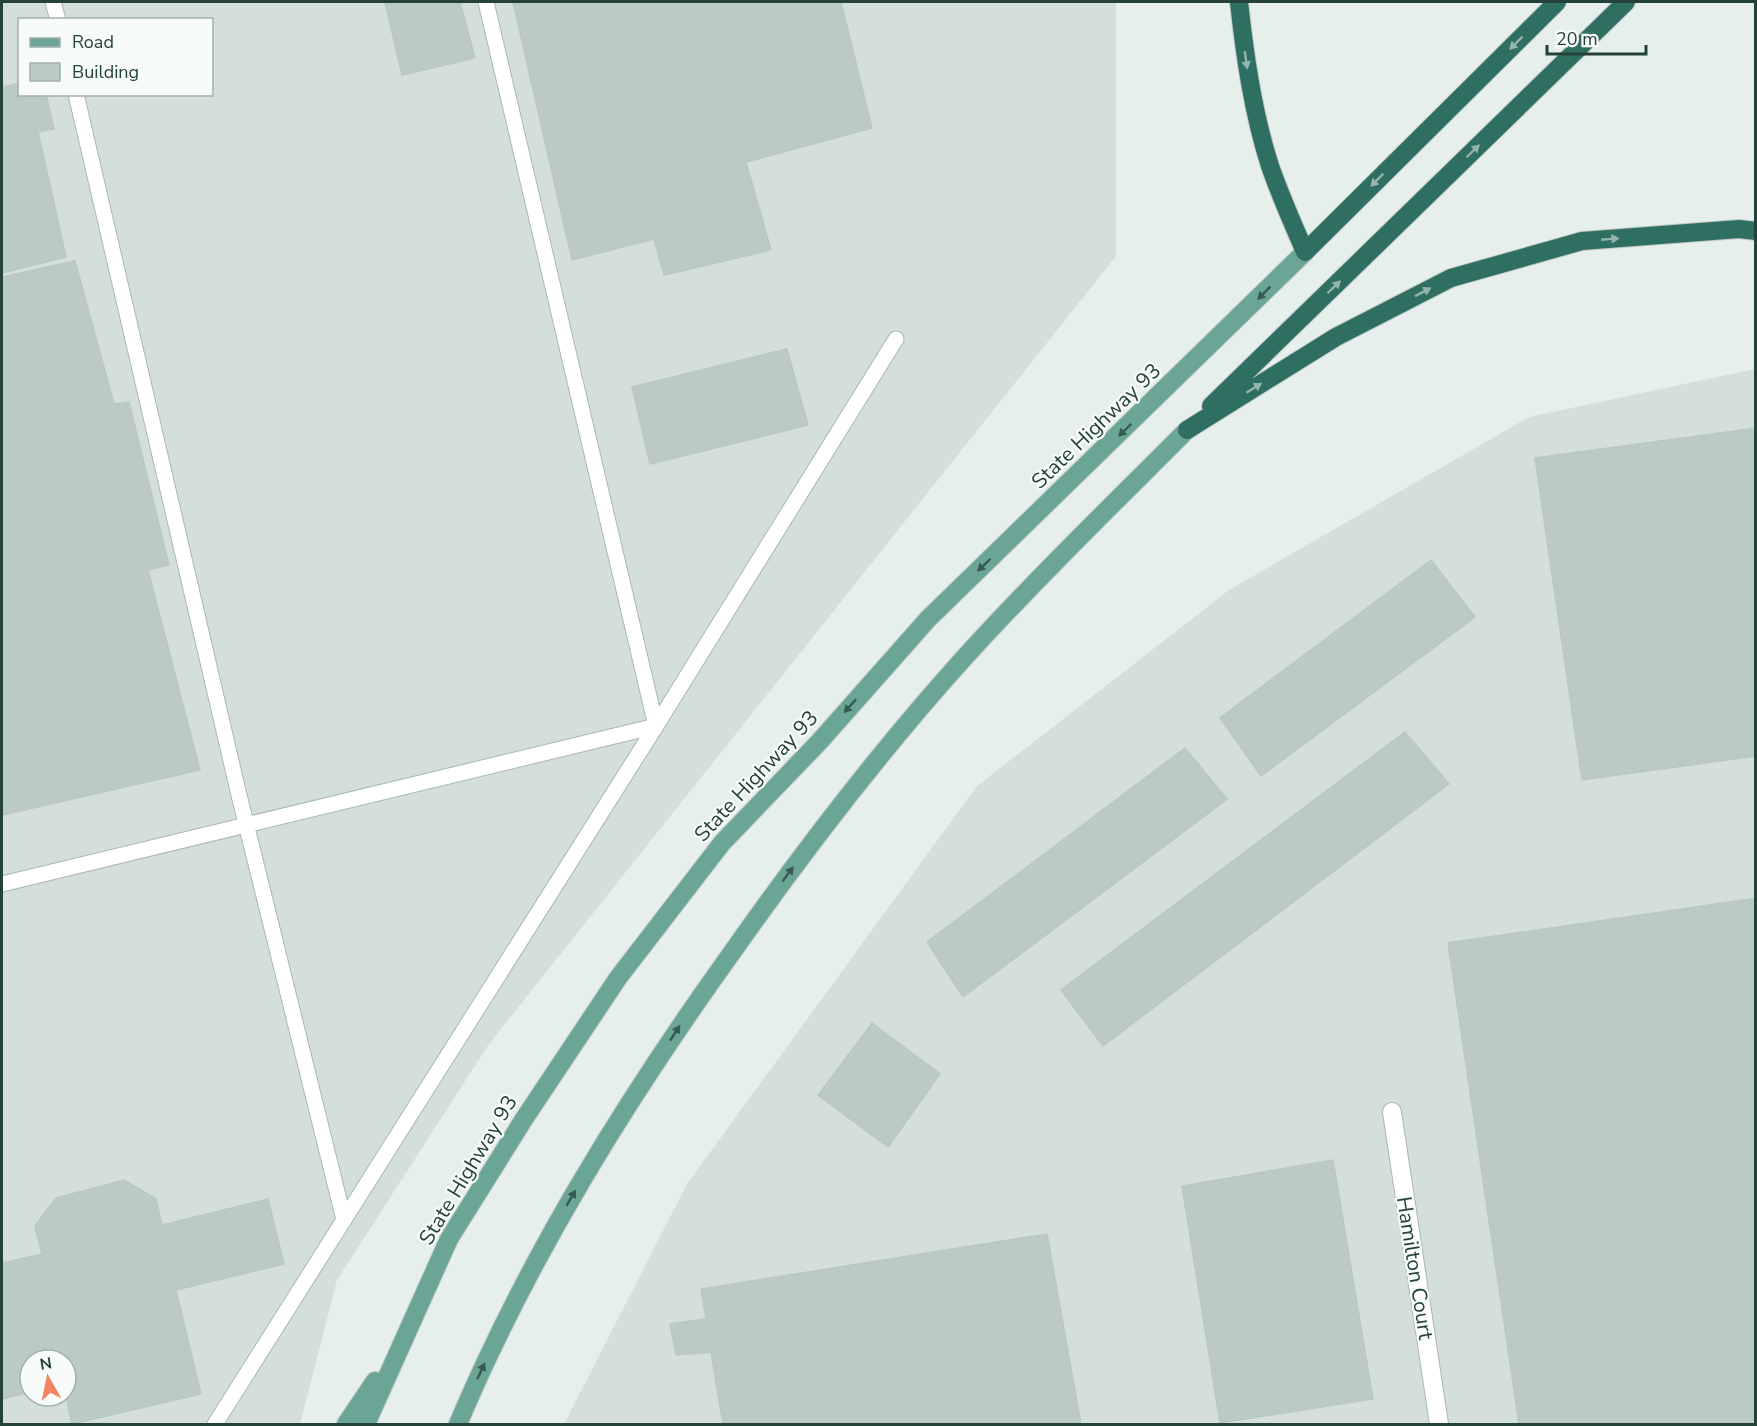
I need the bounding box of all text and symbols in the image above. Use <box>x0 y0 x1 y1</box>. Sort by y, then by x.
legend <box>18 18 213 96</box>
scale bar <box>1547 18 1646 56</box>
text: 20 m <box>1556 27 1598 51</box>
text: Road <box>72 30 114 54</box>
one-way arrow <box>1509 35 1523 49</box>
one-way arrow <box>1241 50 1250 69</box>
text: Building <box>72 60 139 84</box>
one-way arrow <box>1466 144 1480 158</box>
one-way arrow <box>1371 173 1385 187</box>
one-way arrow <box>1600 234 1619 244</box>
one-way arrow <box>1326 280 1341 294</box>
one-way arrow <box>1257 286 1271 300</box>
one-way arrow <box>1415 287 1432 297</box>
street label: State Highway 93 <box>1025 357 1167 495</box>
one-way arrow <box>1246 383 1262 394</box>
one-way arrow <box>1118 423 1133 436</box>
one-way arrow <box>977 558 992 572</box>
one-way arrow <box>843 699 857 714</box>
street label: State Highway 93 <box>688 704 824 848</box>
one-way arrow <box>782 867 794 883</box>
one-way arrow <box>669 1025 680 1041</box>
street label: State Highway 93 <box>412 1090 524 1250</box>
one-way arrow <box>566 1189 576 1206</box>
street label: Hamilton Court <box>1390 1194 1440 1342</box>
north arrow <box>18 1348 78 1408</box>
text: N <box>38 1352 53 1376</box>
one-way arrow <box>476 1362 485 1379</box>

